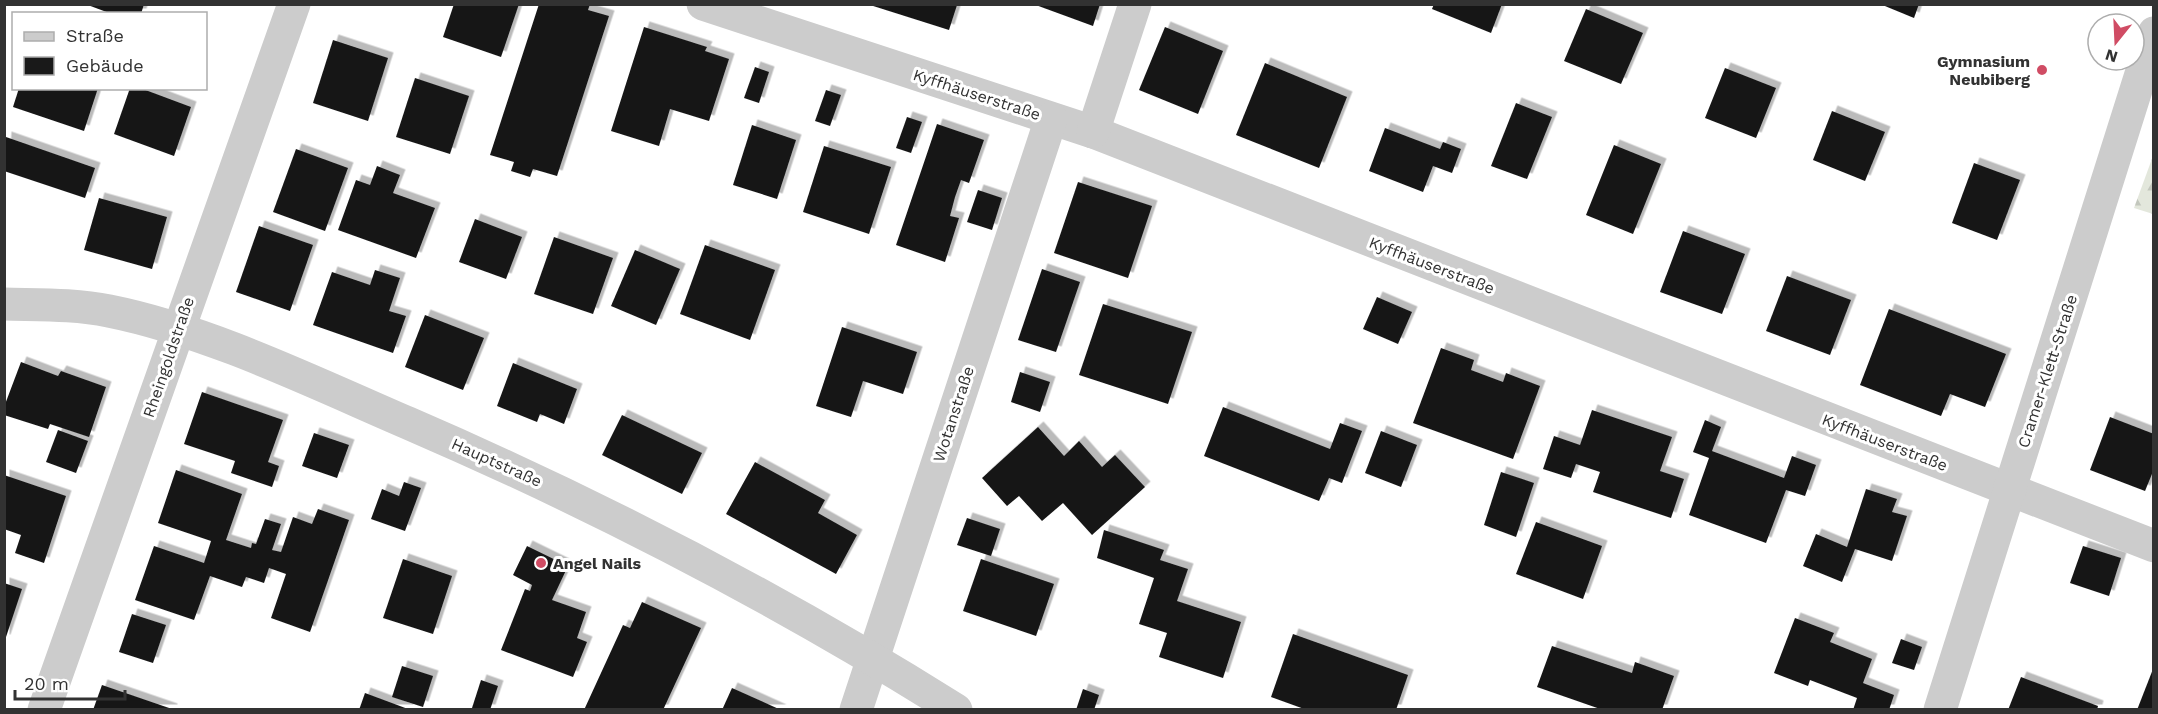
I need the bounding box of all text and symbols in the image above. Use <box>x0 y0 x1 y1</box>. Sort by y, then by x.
legend <box>12 12 207 90</box>
north arrow <box>2086 12 2146 72</box>
text: Straße <box>66 25 124 46</box>
text: N <box>2103 45 2120 67</box>
place label: Gymnasium Neubiberg <box>1937 52 2030 89</box>
text: Gebäude <box>66 55 144 76</box>
marker: Gymnasium Neubiberg <box>2035 63 2049 77</box>
street label: Kyffhäuserstraße <box>911 65 1043 124</box>
street label: Kyffhäuserstraße <box>1366 233 1497 298</box>
street label: Cramer-Klett-Straße <box>2014 292 2081 450</box>
street label: Rheingoldstraße <box>139 294 198 420</box>
street label: Wotanstraße <box>929 364 978 464</box>
street label: Kyffhäuserstraße <box>1819 410 1950 475</box>
street label: Hauptstraße <box>449 434 545 491</box>
place label: Angel Nails <box>553 554 642 573</box>
marker: Angel Nails <box>534 556 548 570</box>
scale bar <box>15 663 124 701</box>
text: 20 m <box>24 673 69 694</box>

